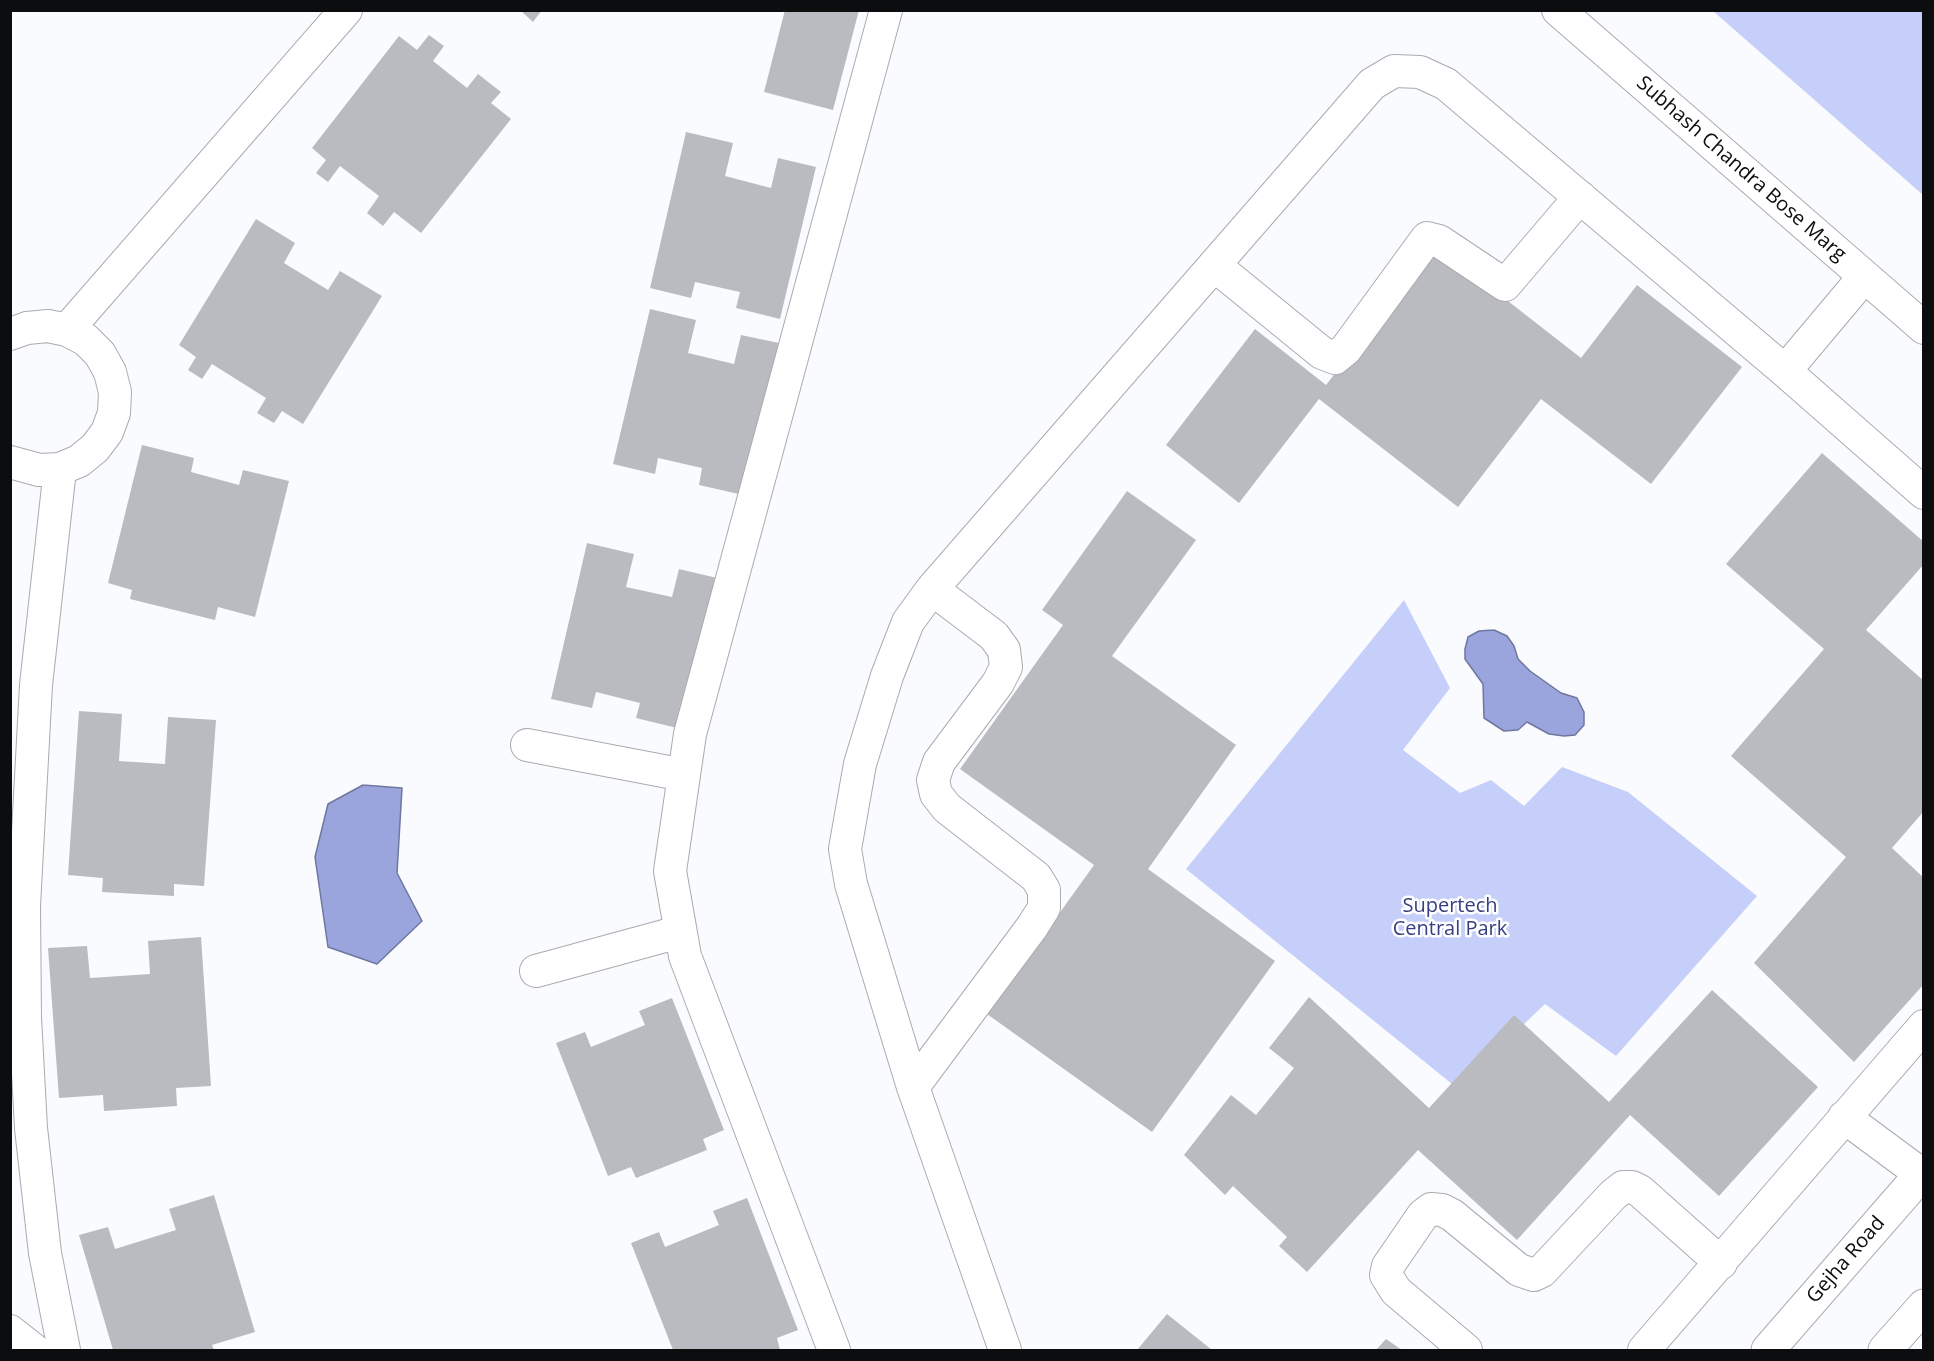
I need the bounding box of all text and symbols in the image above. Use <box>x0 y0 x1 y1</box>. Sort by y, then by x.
street label: Subhash Chandra Bose Marg <box>1631 71 1851 267</box>
park label: Supertech Central Park <box>1393 894 1507 941</box>
street label: Gejha Road <box>1802 1212 1890 1308</box>

